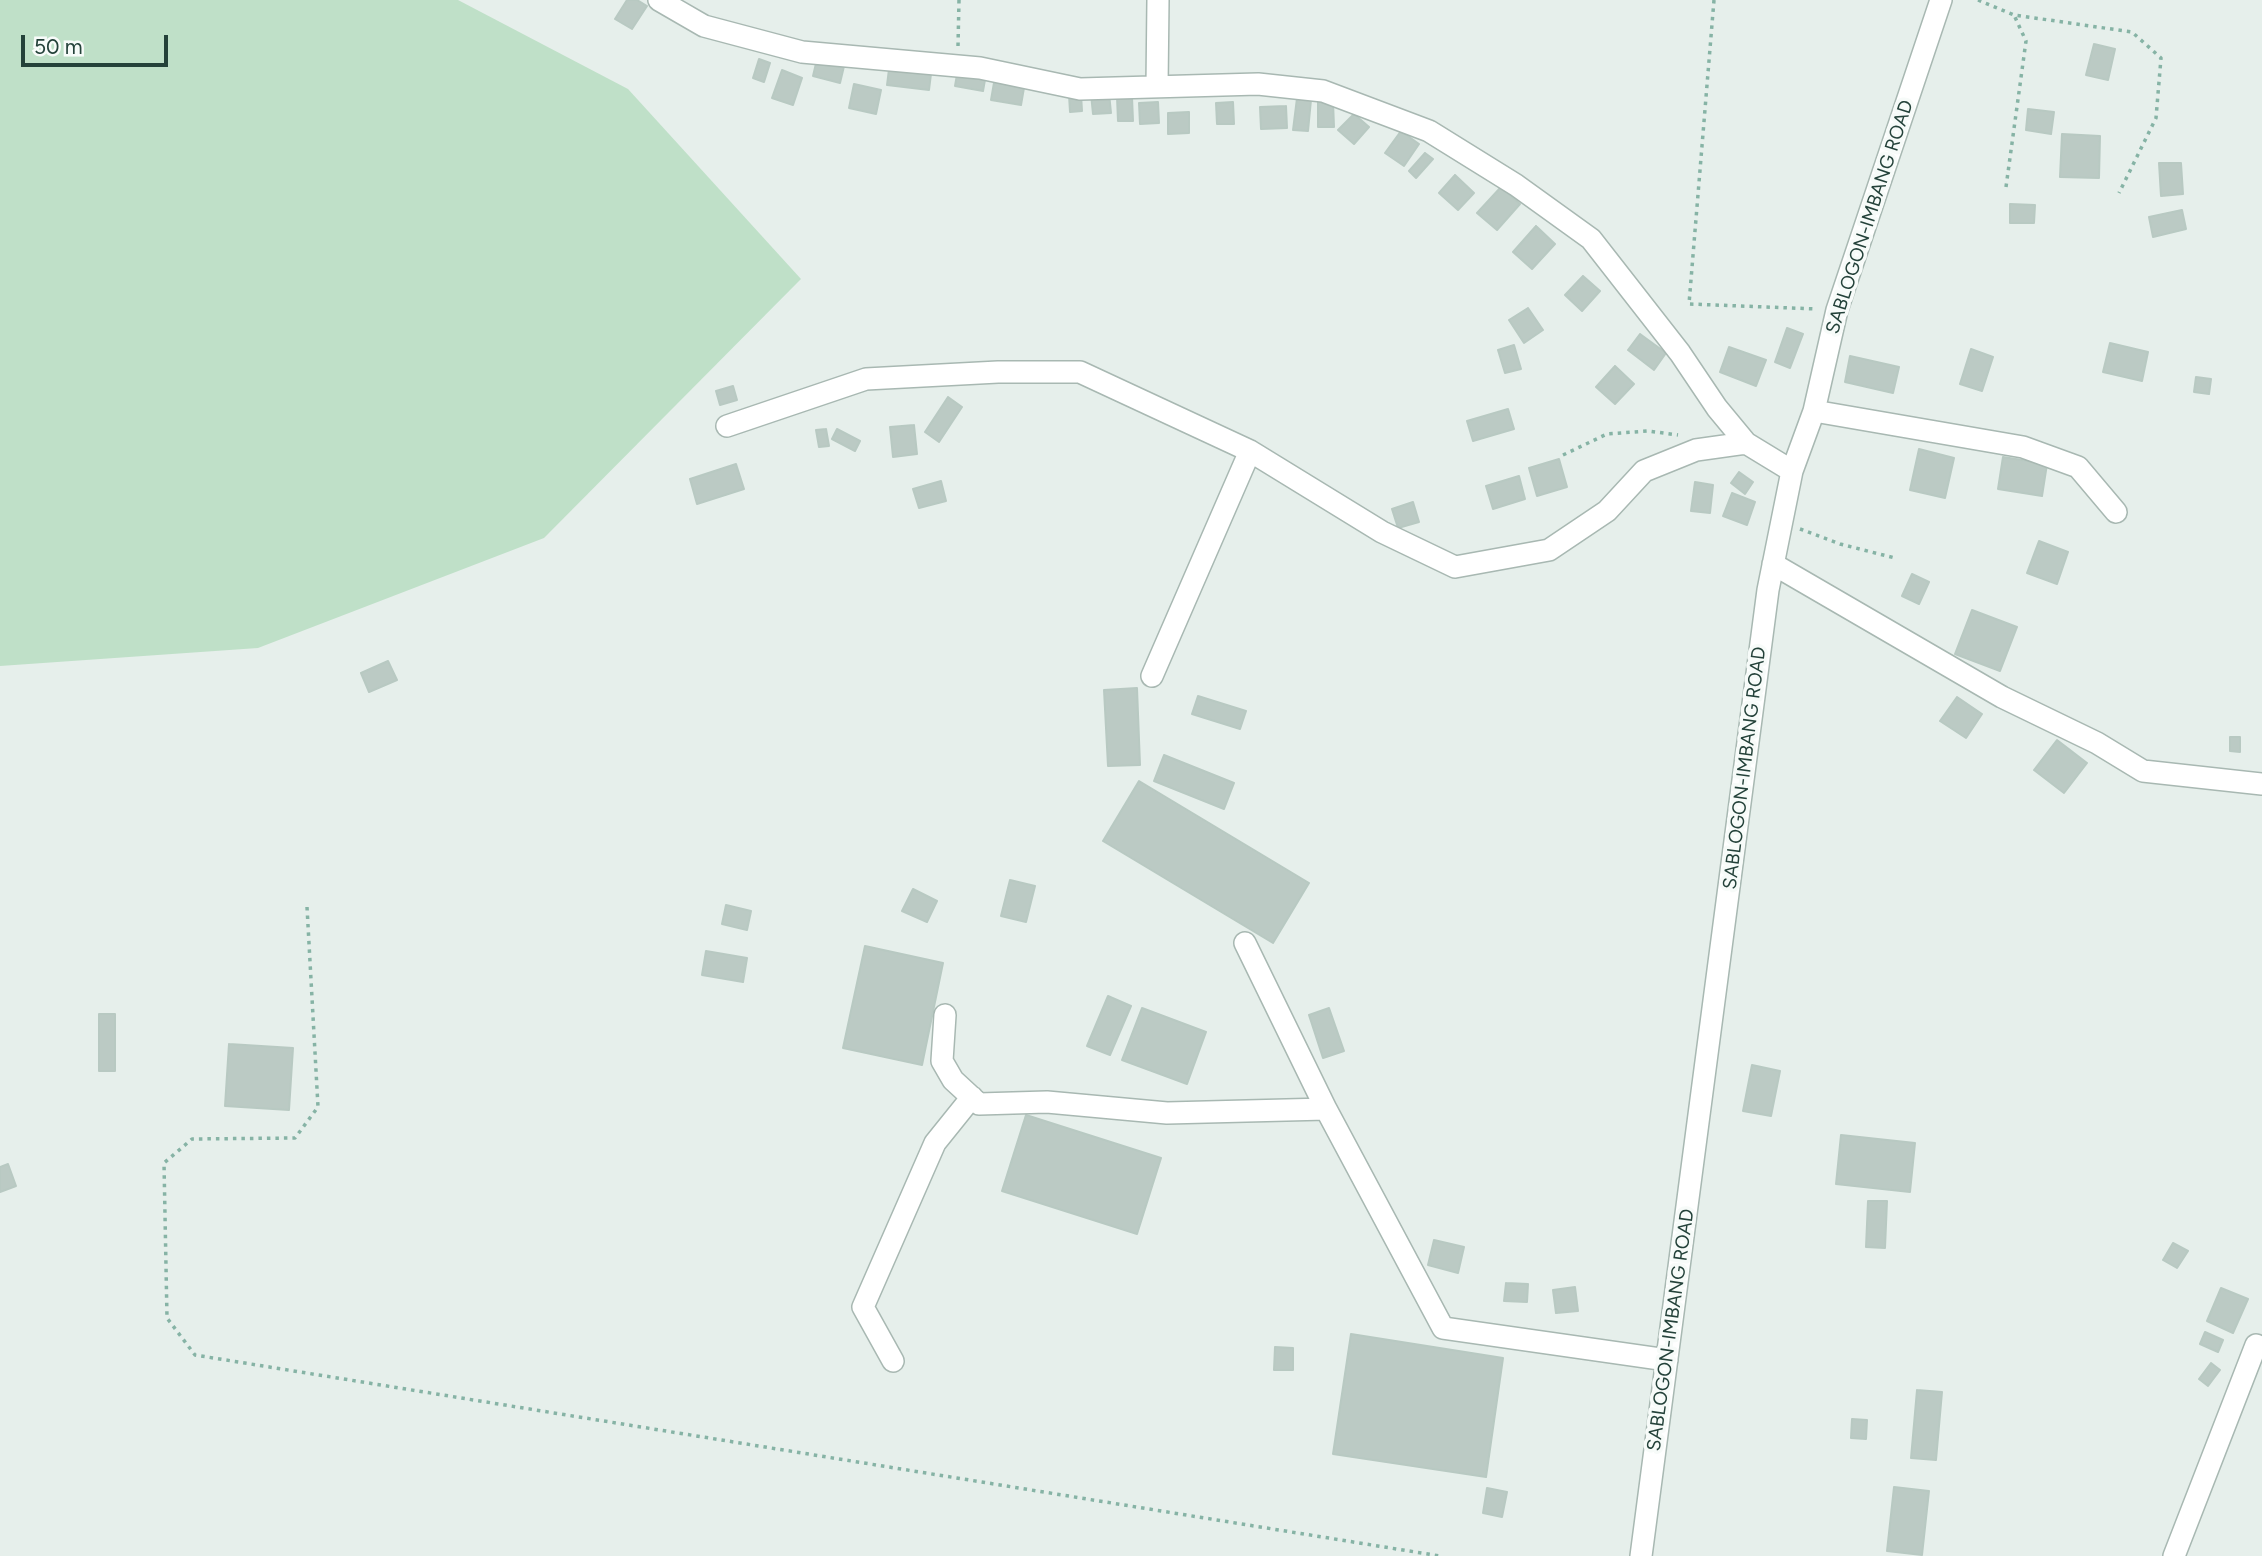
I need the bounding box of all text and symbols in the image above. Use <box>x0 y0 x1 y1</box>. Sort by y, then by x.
scale bar <box>24 21 172 65</box>
text: 50 m <box>34 34 83 59</box>
street label: SABLOGON-IMBANG ROAD <box>1821 97 1919 337</box>
street label: SABLOGON-IMBANG ROAD <box>1719 645 1771 891</box>
street label: SABLOGON-IMBANG ROAD <box>1643 1207 1699 1453</box>

